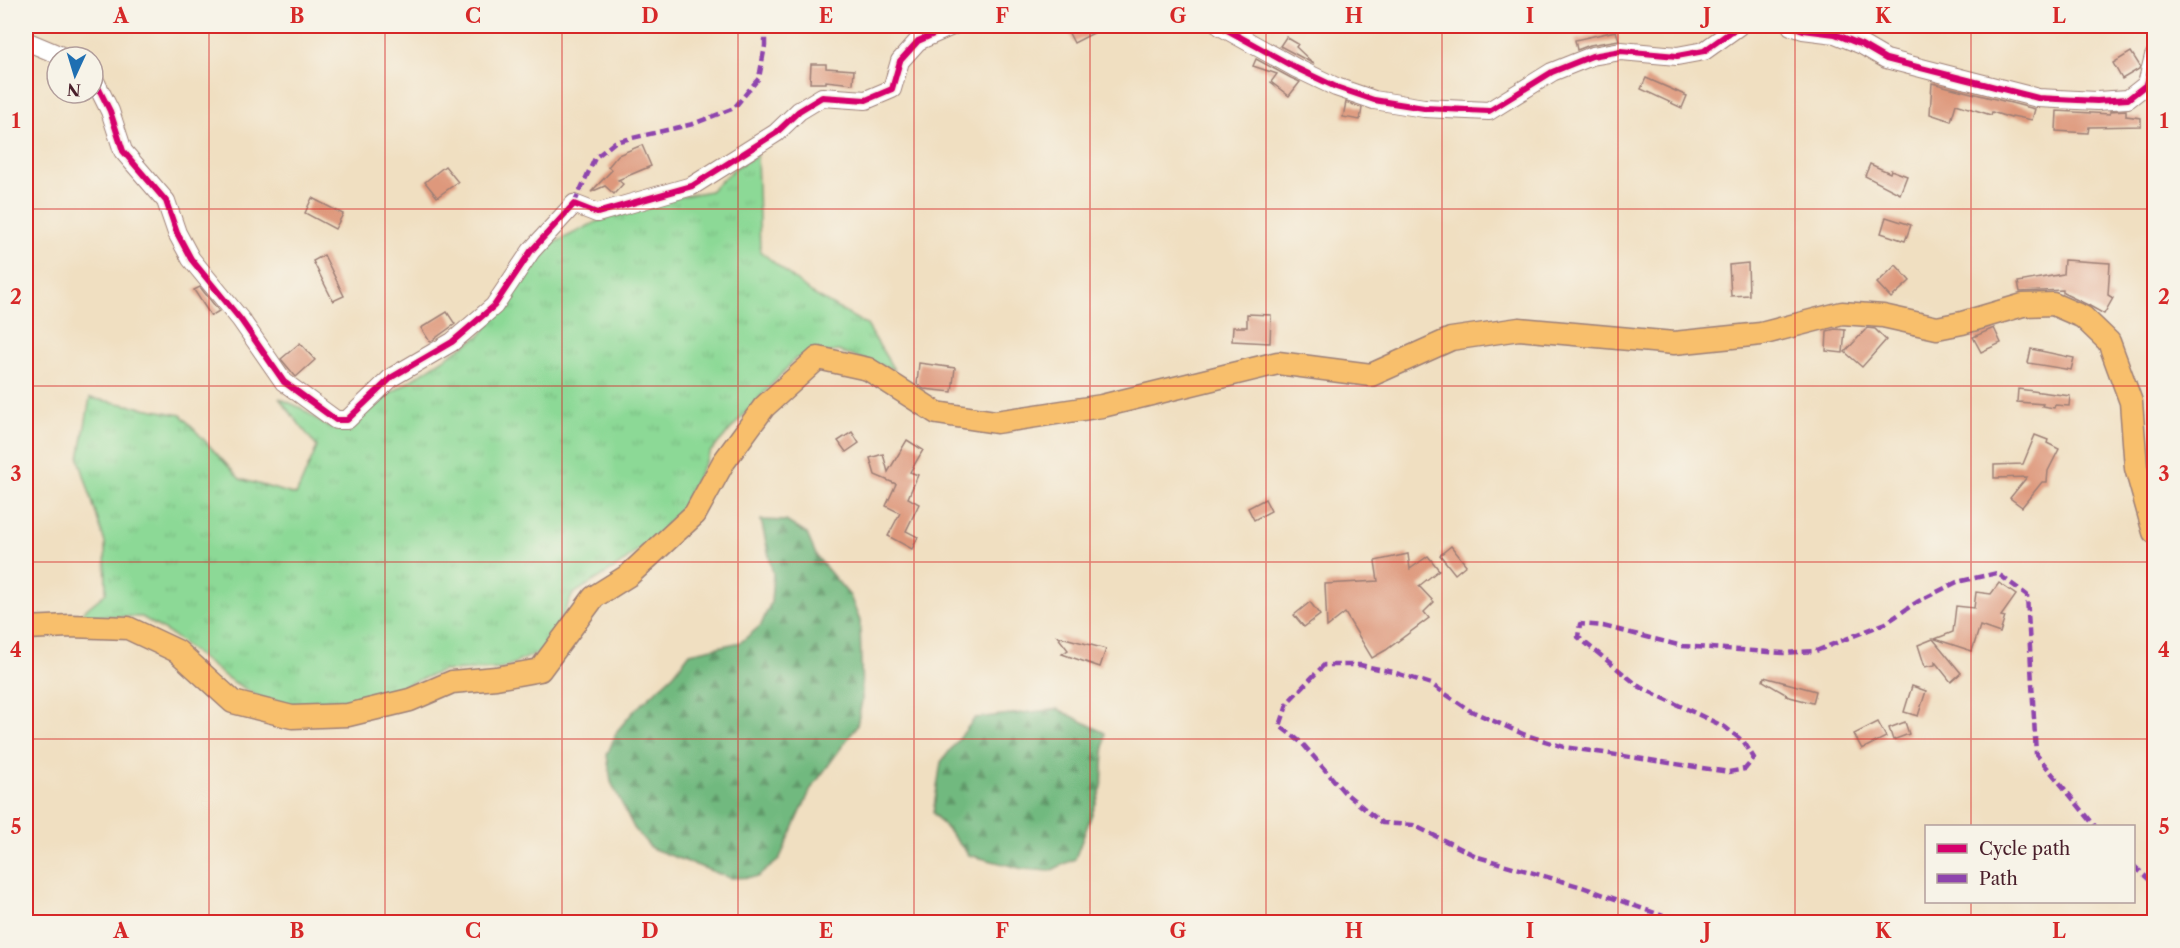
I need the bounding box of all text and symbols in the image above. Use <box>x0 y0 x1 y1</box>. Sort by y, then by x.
text: A <box>112 4 129 28</box>
text: B <box>290 4 305 28</box>
text: C <box>465 4 481 28</box>
text: D <box>641 4 659 28</box>
text: E <box>819 4 833 28</box>
text: F <box>995 4 1009 28</box>
text: G <box>1170 4 1187 28</box>
text: H <box>1345 4 1363 28</box>
text: I <box>1526 4 1534 28</box>
text: J <box>1699 4 1711 28</box>
text: K <box>1875 4 1892 28</box>
text: L <box>2052 4 2066 28</box>
north arrow <box>45 45 105 105</box>
text: N <box>66 79 82 100</box>
text: 1 <box>12 109 21 133</box>
text: 1 <box>2160 109 2169 133</box>
text: 2 <box>10 285 22 309</box>
text: 2 <box>2158 285 2170 309</box>
text: 3 <box>10 462 22 486</box>
text: 3 <box>2158 462 2170 486</box>
text: 4 <box>10 638 22 662</box>
text: 4 <box>2158 638 2170 662</box>
text: 5 <box>10 815 22 839</box>
text: 5 <box>2158 815 2170 839</box>
legend <box>1925 825 2135 903</box>
text: Cycle path <box>1979 838 2070 860</box>
text: Path <box>1979 868 2018 890</box>
text: A <box>112 919 129 943</box>
text: B <box>290 919 305 943</box>
text: C <box>465 919 481 943</box>
text: D <box>641 919 659 943</box>
text: E <box>819 919 833 943</box>
text: F <box>995 919 1009 943</box>
text: G <box>1170 919 1187 943</box>
text: H <box>1345 919 1363 943</box>
text: I <box>1526 919 1534 943</box>
text: J <box>1699 919 1711 943</box>
text: K <box>1875 919 1892 943</box>
text: L <box>2052 919 2066 943</box>

